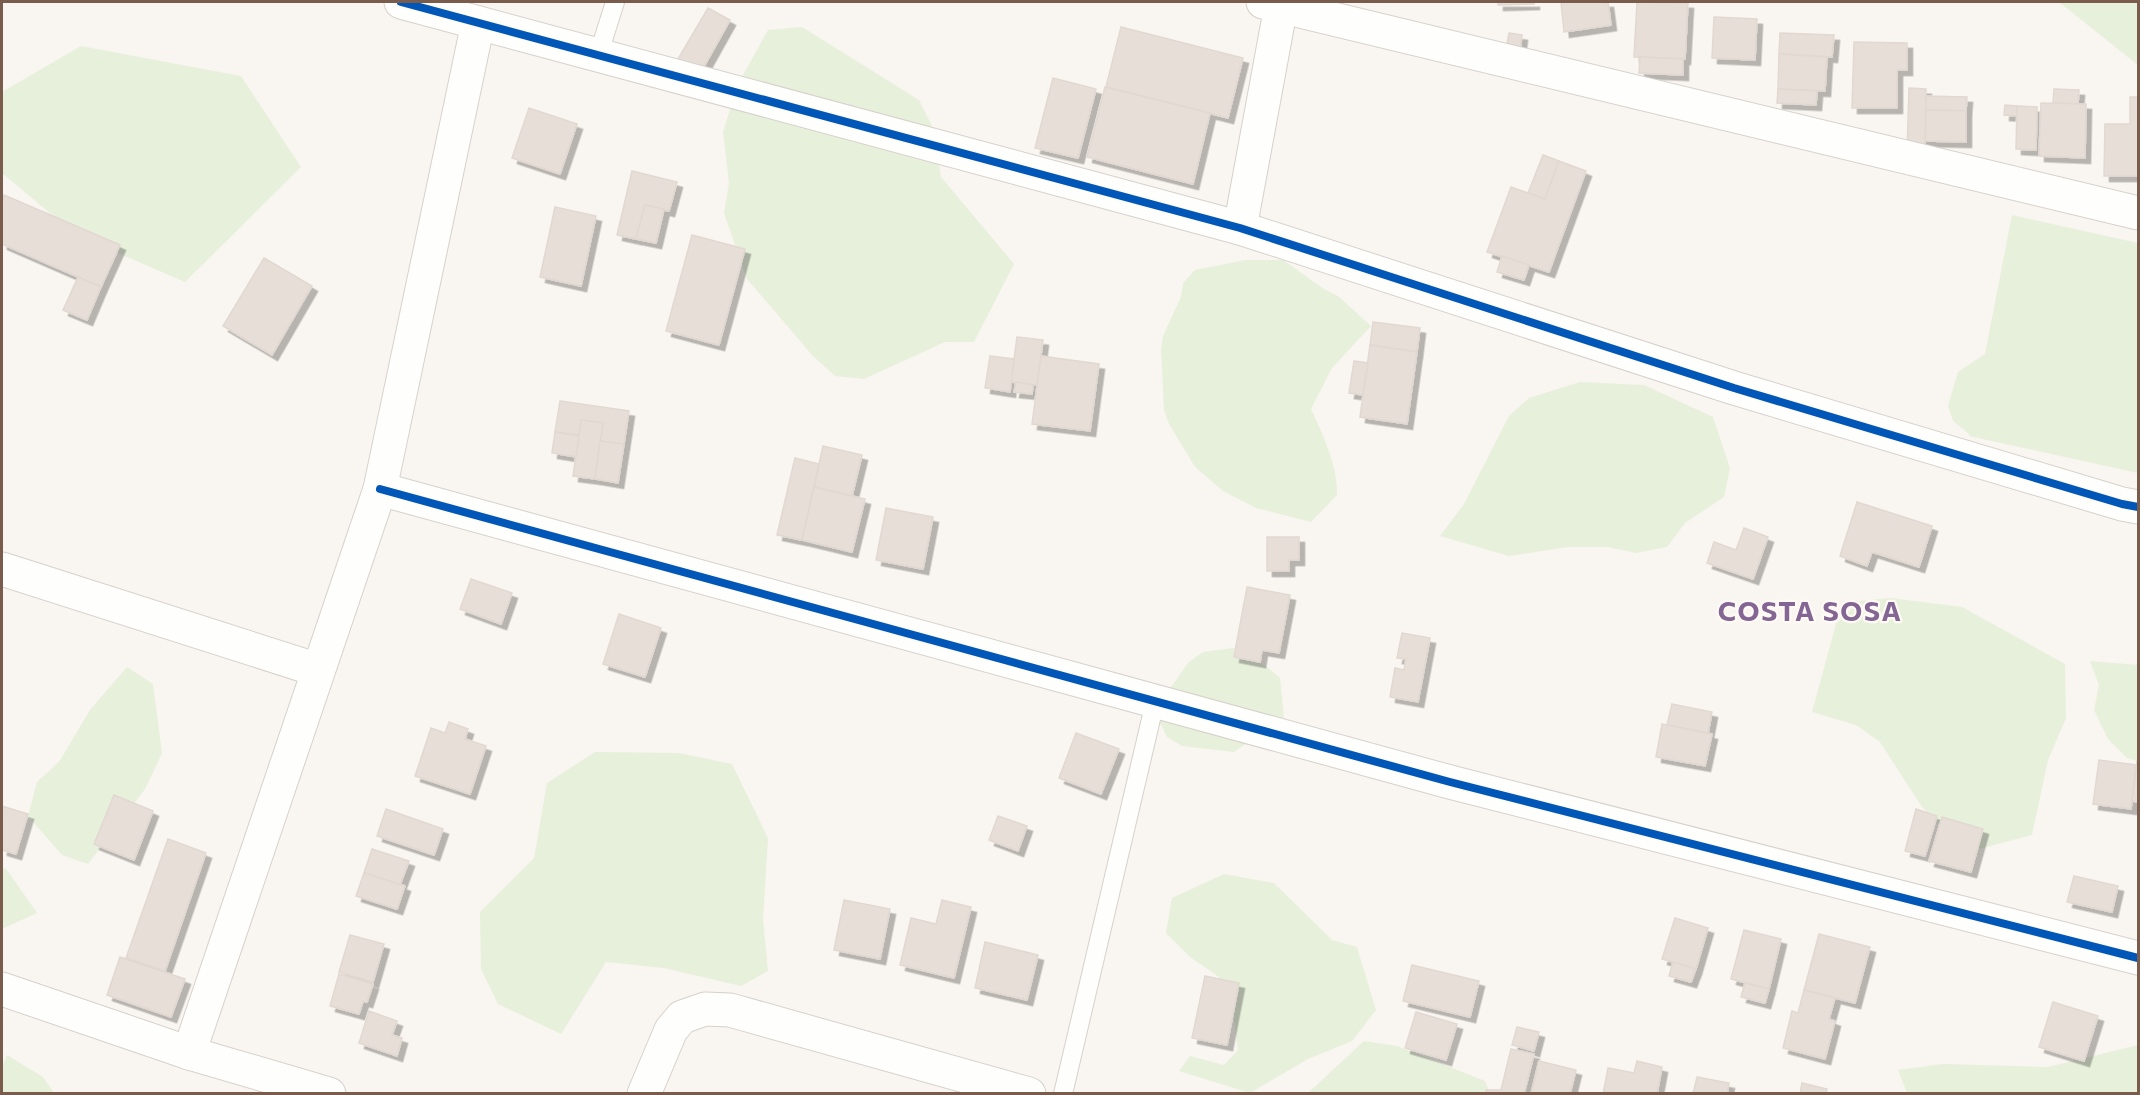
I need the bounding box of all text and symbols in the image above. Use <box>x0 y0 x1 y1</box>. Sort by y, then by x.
district label: COSTA SOSA <box>1718 594 1902 627</box>

